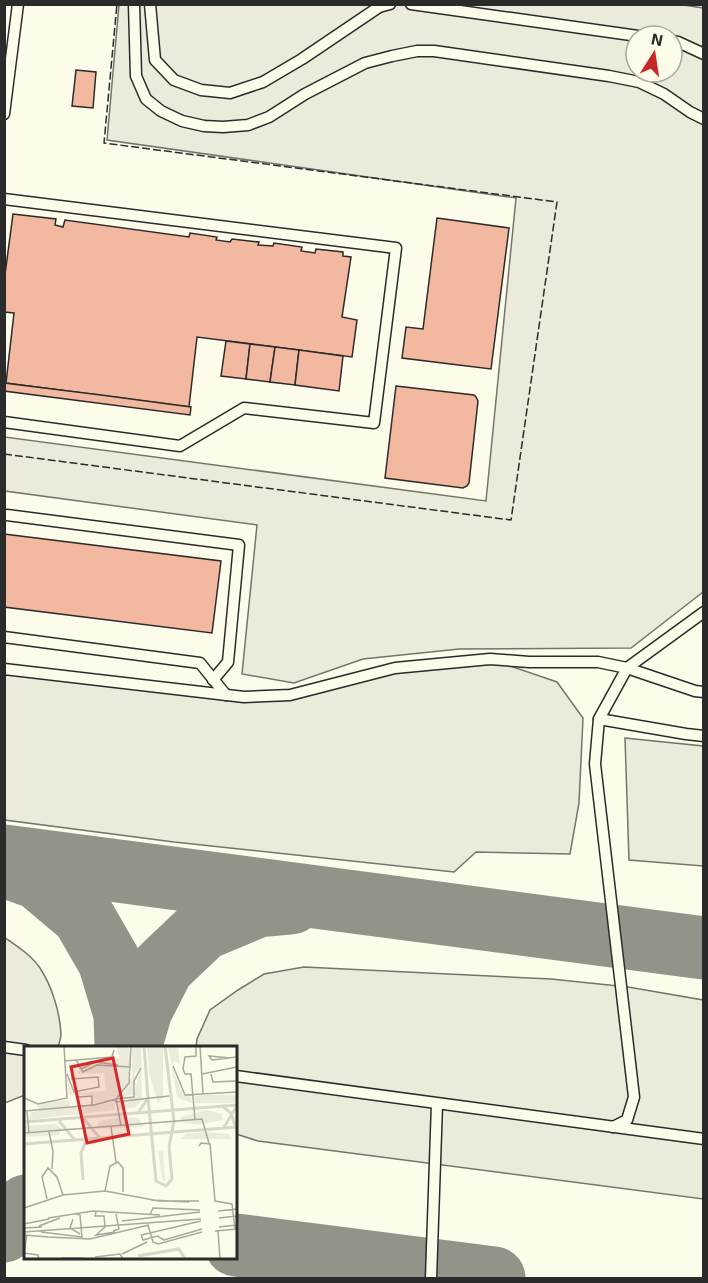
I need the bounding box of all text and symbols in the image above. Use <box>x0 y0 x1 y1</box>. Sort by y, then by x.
north arrow <box>624 24 684 84</box>
text: N <box>650 28 665 49</box>
inset map <box>24 1046 237 1259</box>

